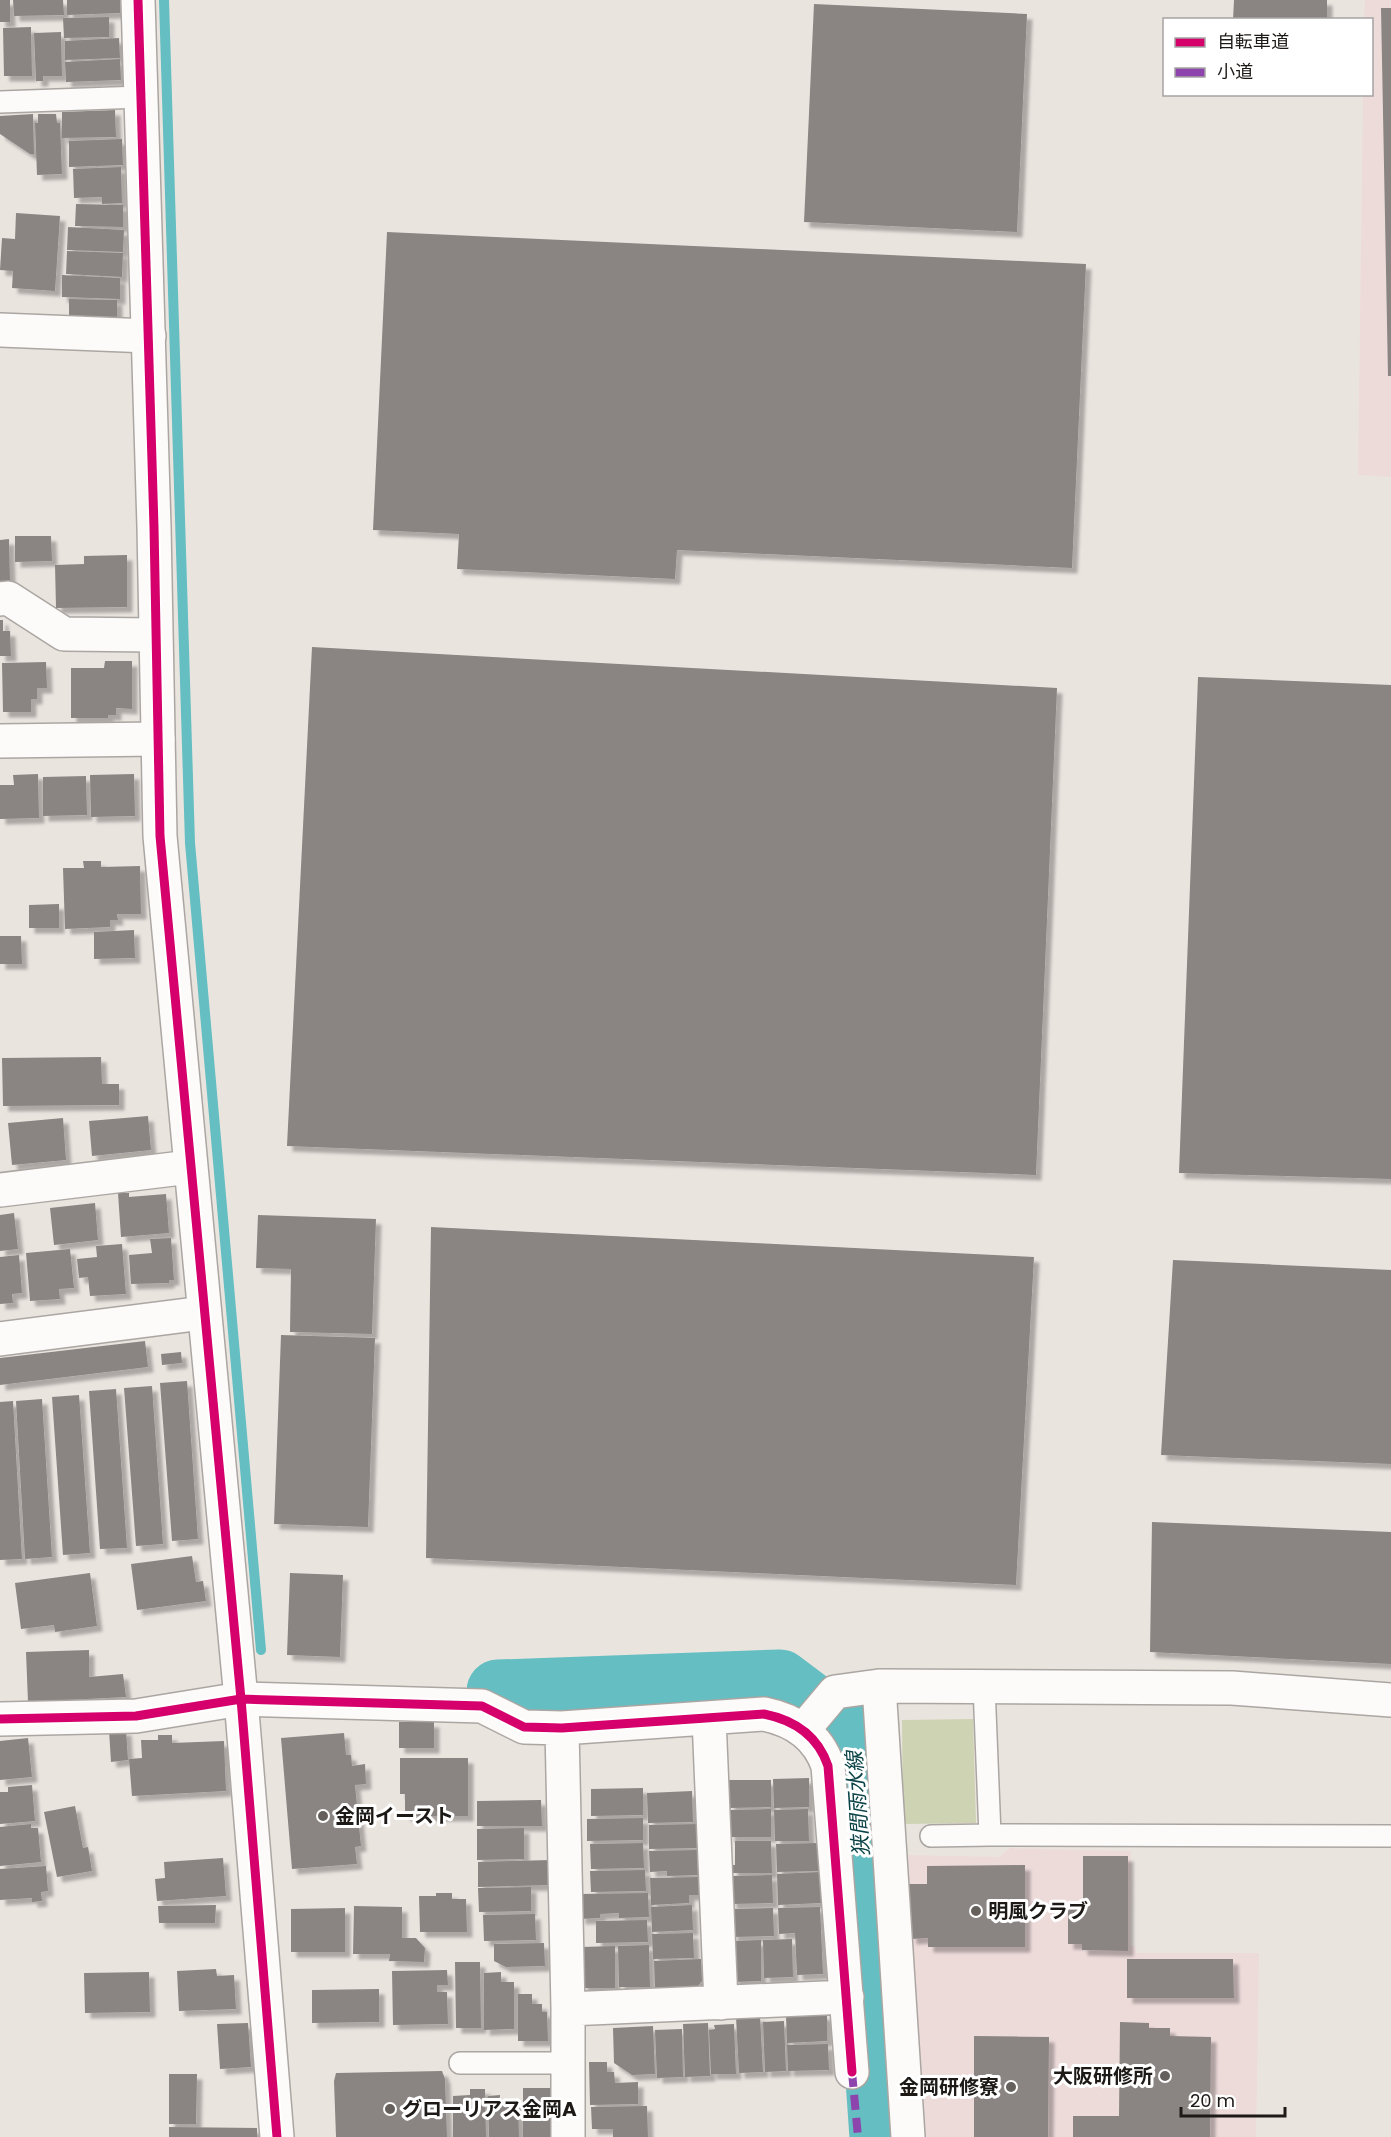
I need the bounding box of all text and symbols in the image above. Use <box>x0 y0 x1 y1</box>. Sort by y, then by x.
legend <box>1163 18 1373 96</box>
text: 自転車道 <box>1217 29 1289 54</box>
text: 小道 <box>1217 59 1253 84</box>
water label: 狭間雨水線 <box>839 1748 876 1857</box>
place label: 金岡イースト <box>335 1802 454 1830</box>
marker: 金岡イースト <box>316 1809 330 1823</box>
place label: 明風クラブ <box>988 1897 1088 1925</box>
marker: 明風クラブ <box>969 1904 983 1918</box>
place label: 大阪研修所 <box>1053 2062 1153 2090</box>
marker: 大阪研修所 <box>1158 2069 1172 2083</box>
place label: 金岡研修寮 <box>899 2073 999 2101</box>
marker: 金岡研修寮 <box>1004 2080 1018 2094</box>
scale bar <box>1181 2080 1284 2118</box>
text: 20 m <box>1190 2088 1235 2113</box>
place label: グローリアス金岡A <box>402 2095 577 2123</box>
marker: グローリアス金岡A <box>383 2102 397 2116</box>

